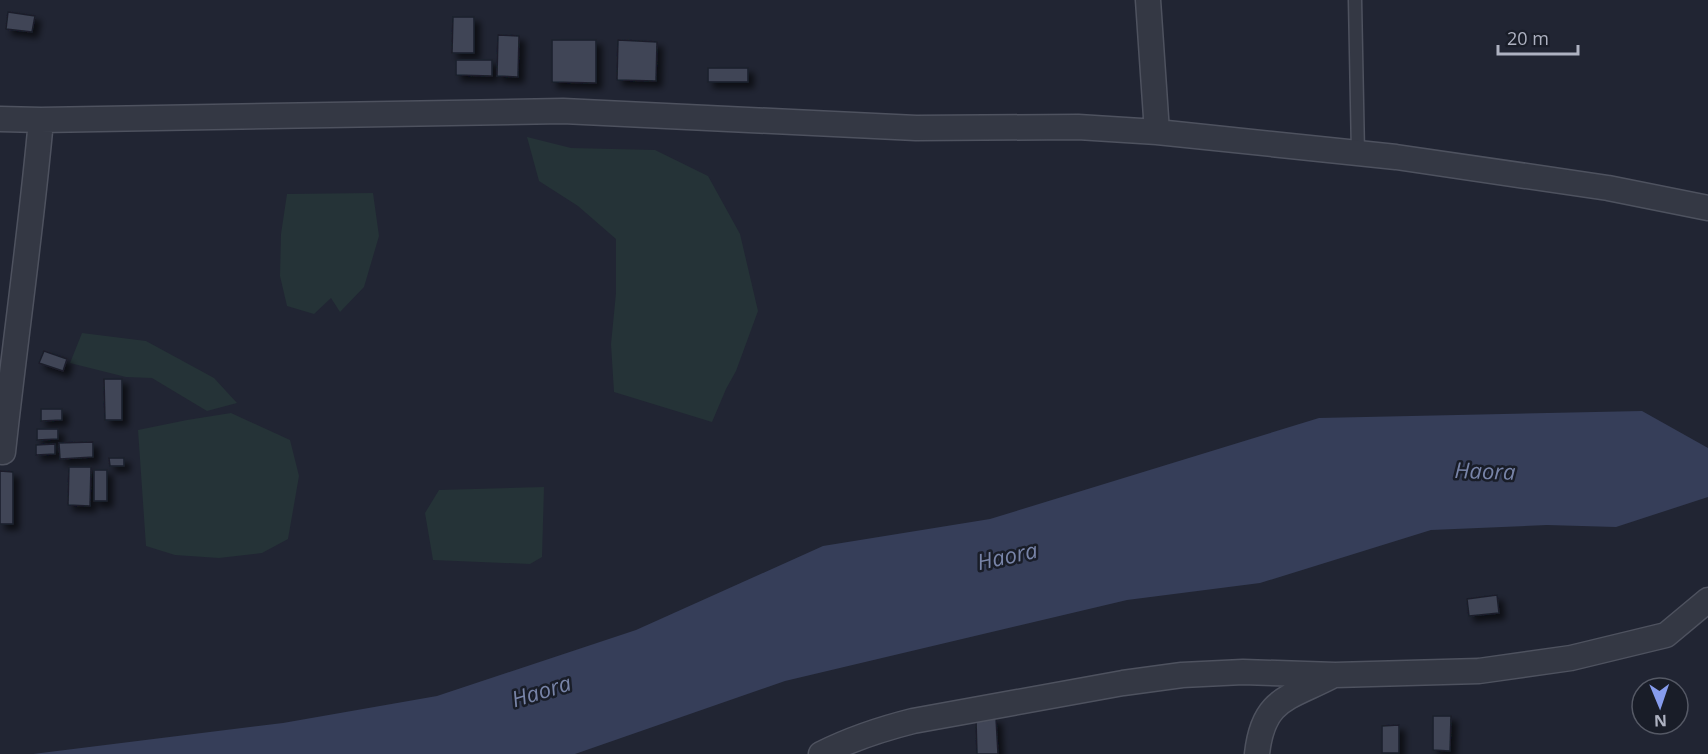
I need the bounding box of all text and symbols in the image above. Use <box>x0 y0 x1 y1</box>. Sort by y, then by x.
scale bar <box>1498 18 1578 56</box>
text: 20 m <box>1507 26 1549 50</box>
water label: Haora <box>1454 454 1516 486</box>
water label: Haora <box>974 534 1040 576</box>
water label: Haora <box>507 667 575 713</box>
north arrow <box>1630 676 1690 736</box>
text: N <box>1654 710 1667 732</box>

